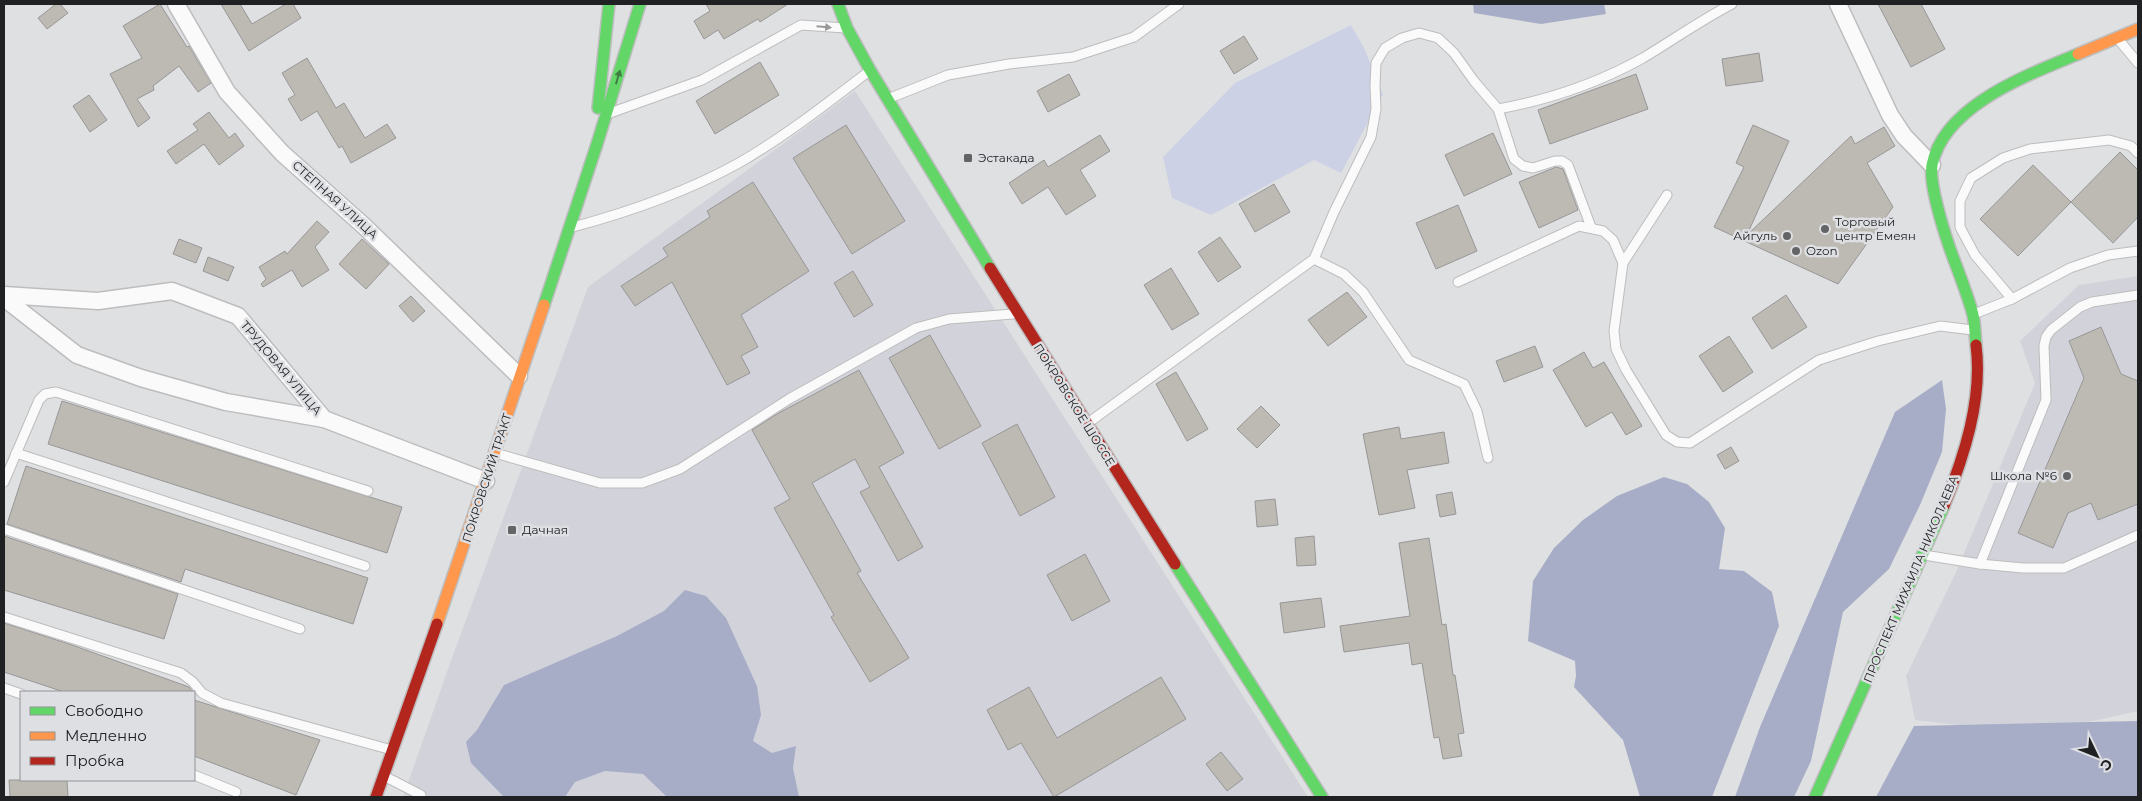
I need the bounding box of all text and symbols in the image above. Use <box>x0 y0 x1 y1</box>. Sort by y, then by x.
one-way arrow <box>817 23 833 31</box>
one-way arrow <box>615 70 623 85</box>
place label: Эстакада <box>978 150 1034 165</box>
marker: Эстакада <box>962 152 974 164</box>
street label: СТЕПНАЯ УЛИЦА <box>290 157 381 242</box>
place label: Торговый центр Емеян <box>1835 214 1916 243</box>
marker: Торговый центр Емеян <box>1819 223 1831 235</box>
place label: Айгуль <box>1733 228 1777 243</box>
marker: Айгуль <box>1781 230 1793 242</box>
place label: Ozon <box>1806 243 1838 258</box>
marker: Ozon <box>1790 245 1802 257</box>
street label: ТРУДОВАЯ УЛИЦА <box>238 318 325 418</box>
street label: ПОКРОВСКОЕ ШОССЕ <box>1030 341 1118 469</box>
street label: ПОКРОВСКИЙ ТРАКТ <box>459 411 514 544</box>
place label: Школа №6 <box>1990 468 2057 483</box>
marker: Школа №6 <box>2061 470 2073 482</box>
street label: ПРОСПЕКТ МИХАИЛА НИКОЛАЕВА <box>1860 473 1961 685</box>
place label: Дачная <box>522 522 568 537</box>
marker: Дачная <box>506 524 518 536</box>
legend <box>20 691 195 781</box>
text: Свободно <box>65 701 143 720</box>
text: Медленно <box>65 726 147 745</box>
north arrow <box>2072 731 2122 781</box>
text: Пробка <box>65 751 124 770</box>
text: С <box>2096 755 2117 775</box>

